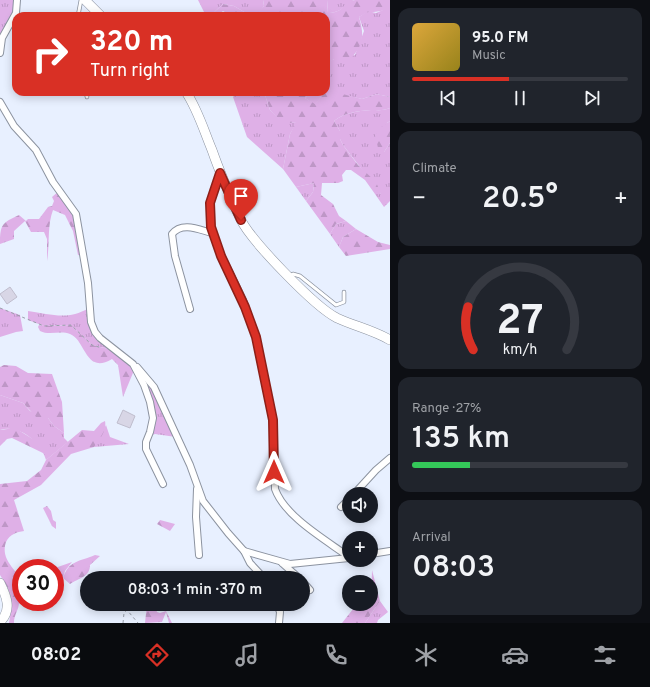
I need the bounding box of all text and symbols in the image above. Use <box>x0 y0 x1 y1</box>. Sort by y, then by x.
text: 320 m <box>90 25 173 61</box>
icon: right <box>24 28 76 80</box>
text: 95.0 FM <box>472 29 528 48</box>
text: Music <box>472 48 506 64</box>
text: Turn right <box>90 60 170 83</box>
icon: previous <box>437 87 459 109</box>
icon: pause <box>509 87 531 109</box>
icon: next <box>581 87 603 109</box>
text: Climate <box>412 161 457 177</box>
pin <box>224 179 258 220</box>
text: 20.5° <box>482 181 558 218</box>
icon: arrive <box>230 185 252 207</box>
text: − <box>412 186 426 213</box>
text: + <box>614 186 628 213</box>
text: 27 <box>496 295 544 348</box>
text: km/h <box>503 340 537 358</box>
text: Range · 27% <box>412 401 481 417</box>
text: 135 km <box>412 421 510 458</box>
position arrow <box>253 451 295 493</box>
map controls <box>342 487 378 611</box>
button: sound <box>342 487 378 523</box>
text: Arrival <box>412 530 451 546</box>
button: + <box>342 531 378 567</box>
text: 08:03 <box>412 550 495 587</box>
speed limit sign: 30 <box>12 559 64 611</box>
button: − <box>342 575 378 611</box>
text: 08:03 · 1 min · 370 m <box>128 581 262 600</box>
icon: directions <box>143 641 171 669</box>
icon: music <box>233 641 261 669</box>
icon: phone <box>322 641 350 669</box>
icon: climate <box>412 641 440 669</box>
icon: car <box>501 641 529 669</box>
icon: filters <box>591 641 619 669</box>
text: 08:02 <box>31 644 81 667</box>

